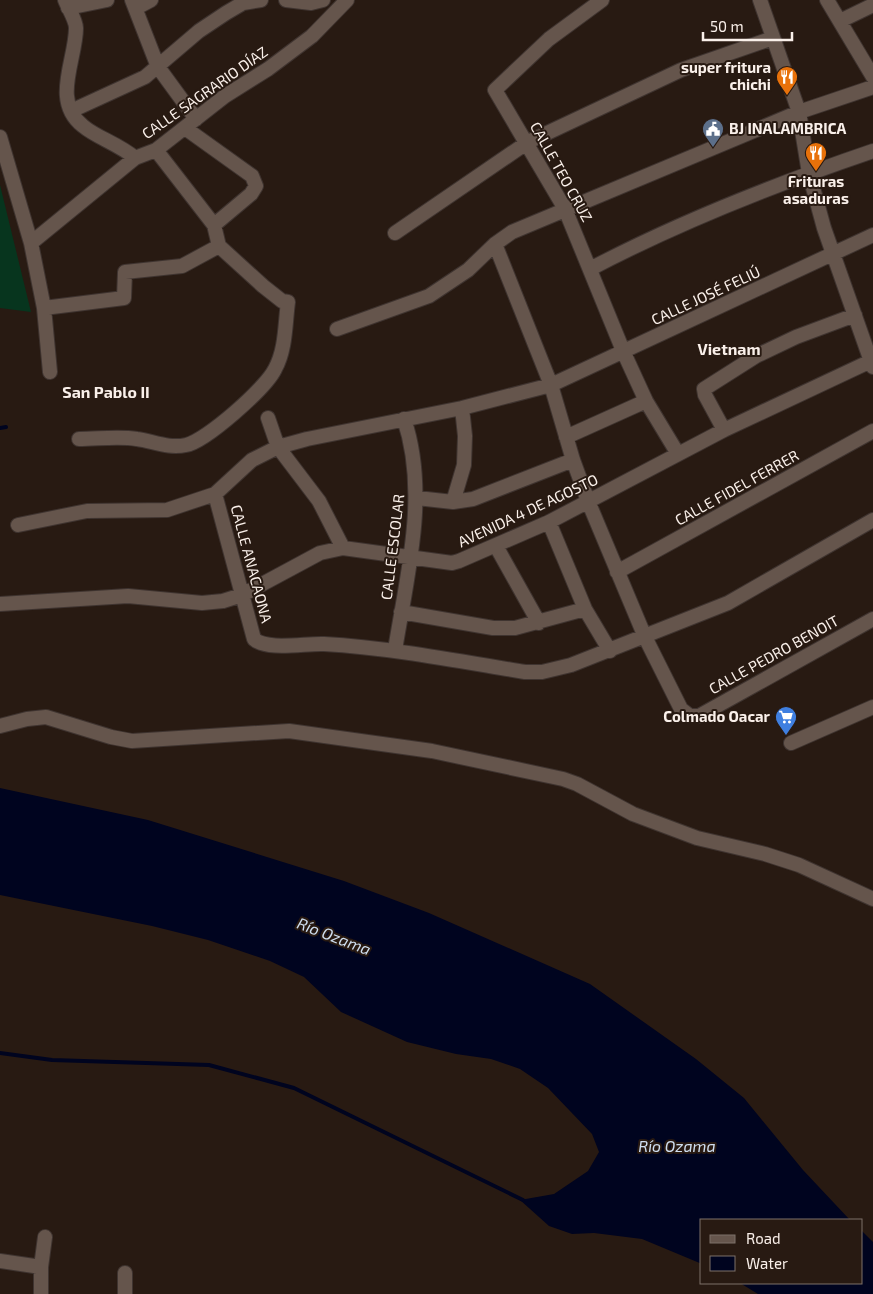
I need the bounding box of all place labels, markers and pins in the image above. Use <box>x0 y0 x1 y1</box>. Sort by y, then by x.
place label: super fritura chichi <box>681 58 771 93</box>
restaurant icon: super fritura chichi <box>775 65 799 96</box>
public building icon: BJ INALAMBRICA <box>701 117 725 148</box>
place label: BJ INALAMBRICA <box>729 119 846 137</box>
restaurant icon: Frituras asaduras <box>804 141 828 172</box>
place label: Frituras asaduras <box>783 172 849 207</box>
supermarket icon: Colmado Oacar <box>774 705 798 736</box>
place label: Colmado Oacar <box>663 707 771 725</box>

